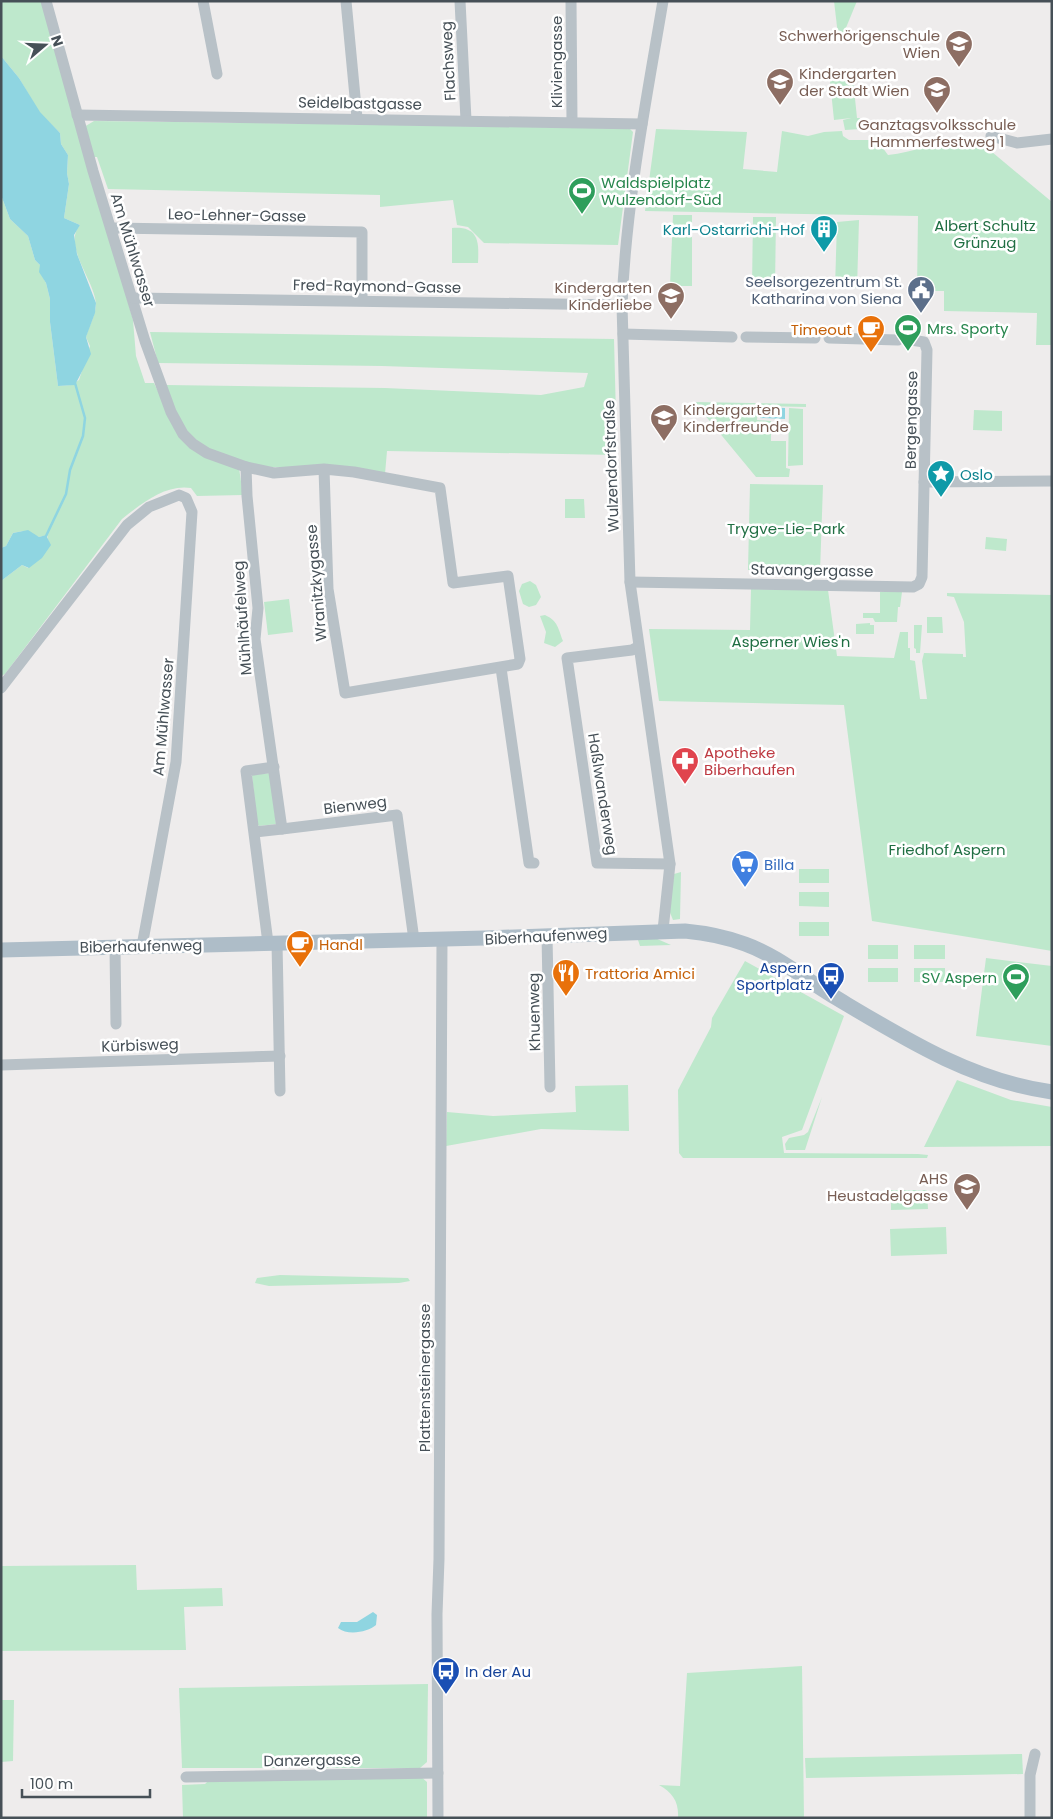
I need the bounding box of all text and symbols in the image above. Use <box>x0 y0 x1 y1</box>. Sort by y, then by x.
street label: Kliviengasse <box>546 16 567 108</box>
north arrow <box>20 20 70 70</box>
street label: Flachsweg <box>435 21 461 101</box>
place label: Schwerhörigenschule Wien <box>779 25 940 63</box>
school or university icon: Schwerhörigenschule Wien <box>944 29 974 68</box>
text: N <box>46 33 68 49</box>
place label: Kindergarten der Stadt Wien <box>799 63 909 101</box>
school or university icon: Kindergarten der Stadt Wien <box>765 67 795 106</box>
school or university icon: Ganztagsvolksschule Hammerfestweg 1 <box>922 75 952 114</box>
street label: Seidelbastgasse <box>298 91 422 115</box>
place label: Ganztagsvolksschule Hammerfestweg 1 <box>858 114 1016 152</box>
place label: Waldspielplatz Wulzendorf-Süd <box>601 172 722 210</box>
sports icon: Waldspielplatz Wulzendorf-Süd <box>567 176 597 215</box>
street label: Am Mühlwasser <box>106 190 160 310</box>
street label: Leo-Lehner-Gasse <box>168 203 306 227</box>
building icon: Karl-Ostarrichi-Hof <box>809 214 839 253</box>
park label: Albert Schultz Grünzug <box>934 215 1036 253</box>
place label: Karl-Ostarrichi-Hof <box>663 219 805 240</box>
place label: Seelsorgezentrum St. Katharina von Siena <box>745 271 902 309</box>
street label: Fred-Raymond-Gasse <box>293 274 461 298</box>
public building icon: Seelsorgezentrum St. Katharina von Siena <box>906 275 936 314</box>
place label: Kindergarten Kinderliebe <box>554 277 652 315</box>
school or university icon: Kindergarten Kinderliebe <box>656 281 686 320</box>
sports icon: Mrs. Sporty <box>893 313 923 352</box>
cafe icon: Timeout <box>856 314 886 353</box>
place label: Mrs. Sporty <box>927 318 1009 339</box>
place label: Timeout <box>791 319 852 340</box>
street label: Bergengasse <box>900 371 922 469</box>
street label: Wulzendorfstraße <box>598 399 624 533</box>
place label: Kindergarten Kinderfreunde <box>683 399 789 437</box>
school or university icon: Kindergarten Kinderfreunde <box>649 403 679 442</box>
place icon: Oslo <box>926 459 956 498</box>
place label: Oslo <box>960 464 993 485</box>
park label: Trygve-Lie-Park <box>727 518 845 539</box>
street label: Wranitzkygasse <box>300 524 332 642</box>
street label: Stavangergasse <box>750 558 874 582</box>
street label: Mühlhäufelweg <box>228 560 256 676</box>
park label: Asperner Wies'n <box>732 631 850 652</box>
street label: Am Mühlwasser <box>147 657 179 777</box>
street label: Haßlwanderweg <box>583 731 623 857</box>
place label: Apotheke Biberhaufen <box>704 742 795 780</box>
pharmacy icon: Apotheke Biberhaufen <box>670 746 700 785</box>
street label: Bienweg <box>322 791 388 819</box>
park label: Friedhof Aspern <box>888 839 1006 860</box>
supermarket icon: Billa <box>730 849 760 888</box>
place label: Billa <box>764 854 794 875</box>
street label: Biberhaufenweg <box>484 922 608 950</box>
cafe icon: Handl <box>285 929 315 968</box>
street label: Biberhaufenweg <box>79 934 203 958</box>
place label: Handl <box>319 934 363 955</box>
place label: Aspern Sportplatz <box>736 957 812 995</box>
restaurant icon: Trattoria Amici <box>551 958 581 997</box>
bus stop icon: Aspern Sportplatz <box>816 961 846 1000</box>
sports icon: SV Aspern <box>1001 962 1031 1001</box>
place label: Trattoria Amici <box>585 963 695 984</box>
place label: SV Aspern <box>921 967 997 988</box>
street label: Khuenweg <box>523 972 545 1052</box>
street label: Kürbisweg <box>101 1033 179 1057</box>
place label: AHS Heustadelgasse <box>827 1168 948 1206</box>
school or university icon: AHS Heustadelgasse <box>952 1172 982 1211</box>
street label: Plattensteinergasse <box>414 1304 435 1452</box>
bus stop icon: In der Au <box>431 1656 461 1695</box>
place label: In der Au <box>465 1661 531 1682</box>
street label: Danzergasse <box>263 1749 361 1771</box>
scale bar <box>22 1766 150 1798</box>
text: 100 m <box>30 1773 73 1794</box>

